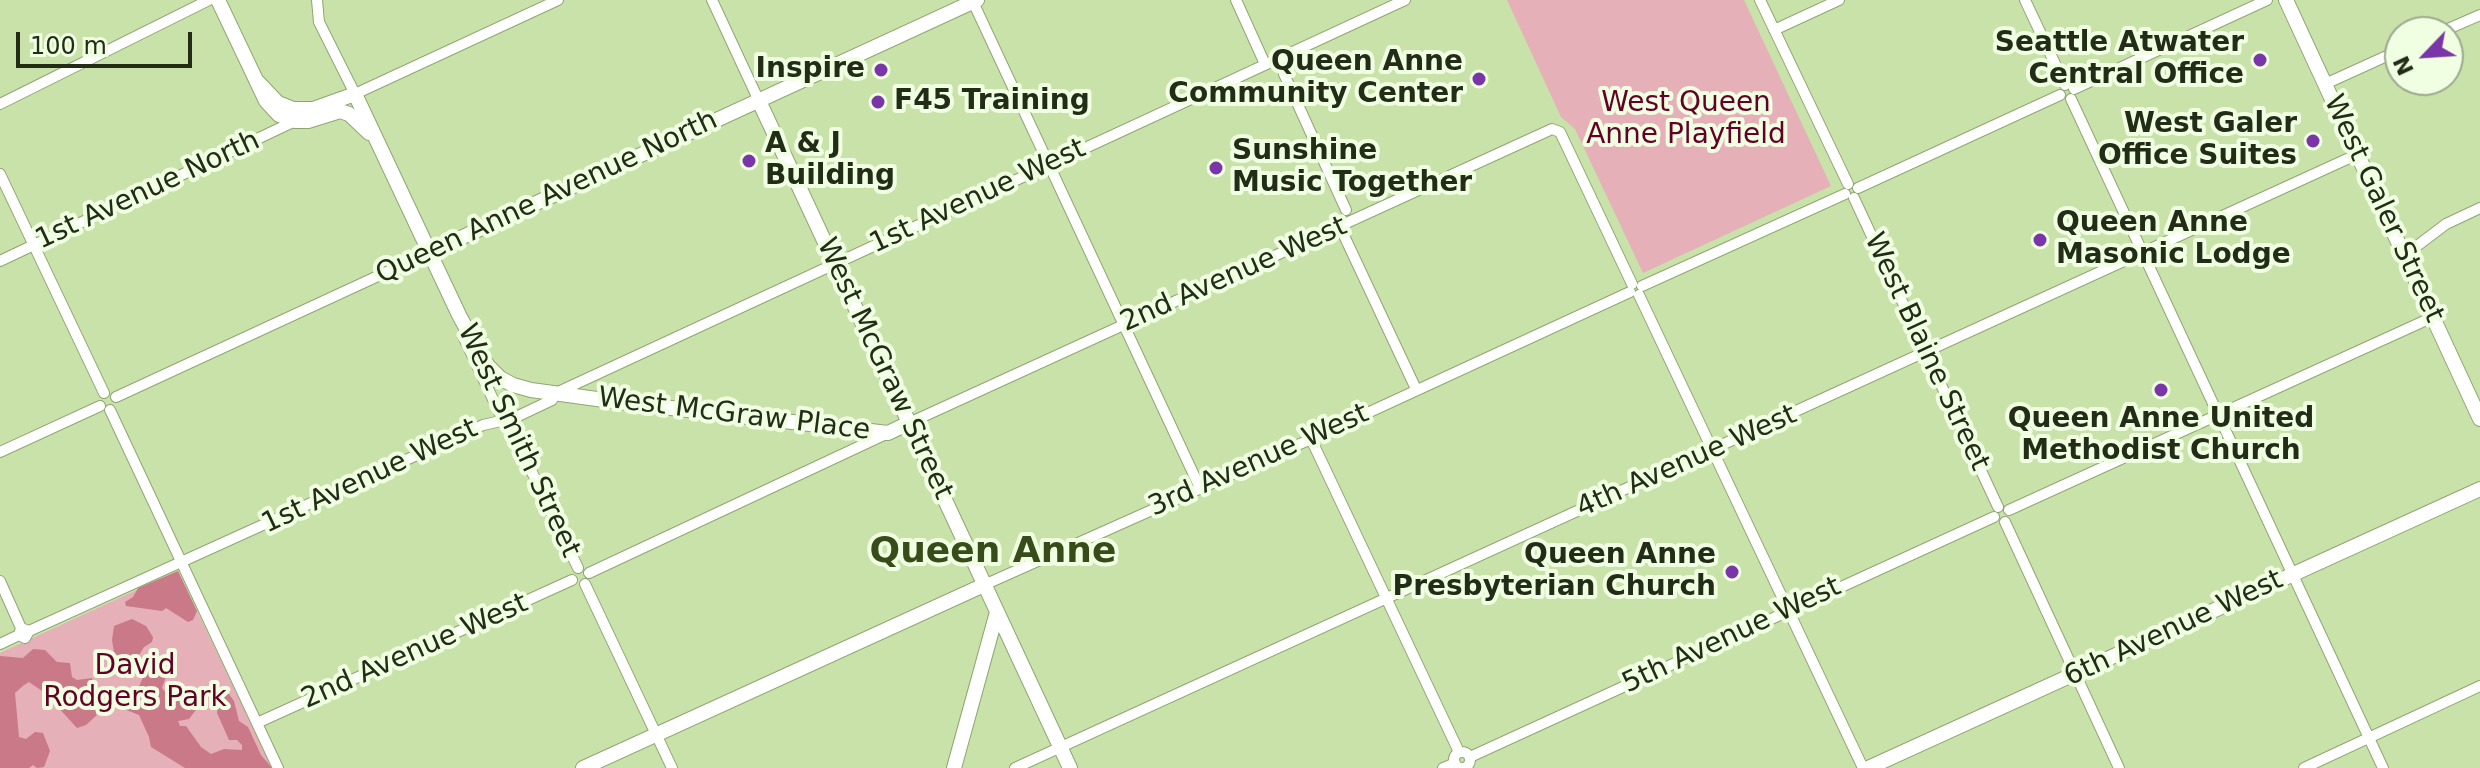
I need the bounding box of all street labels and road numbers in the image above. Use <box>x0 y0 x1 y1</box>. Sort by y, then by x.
street label: West Galer Street <box>2316 90 2450 328</box>
street label: Queen Anne Avenue North <box>371 104 723 292</box>
street label: 1st Avenue North <box>31 124 265 258</box>
street label: 1st Avenue West <box>865 132 1091 262</box>
street label: 2nd Avenue West <box>1116 210 1352 340</box>
street label: West Blaine Street <box>1856 228 1996 476</box>
street label: West McGraw Street <box>809 233 959 505</box>
street label: West Smith Street <box>449 319 587 563</box>
street label: West McGraw Place <box>596 382 872 448</box>
street label: 3rd Avenue West <box>1144 397 1374 525</box>
street label: 4th Avenue West <box>1572 398 1802 526</box>
street label: 1st Avenue West <box>257 412 483 542</box>
street label: 6th Avenue West <box>2059 564 2289 694</box>
street label: 5th Avenue West <box>1617 571 1847 701</box>
street label: 2nd Avenue West <box>297 587 533 717</box>

